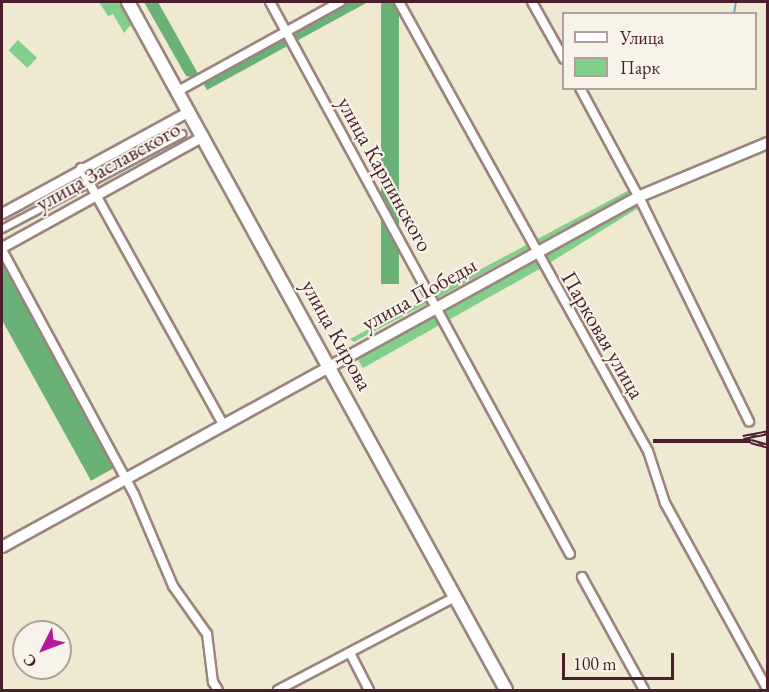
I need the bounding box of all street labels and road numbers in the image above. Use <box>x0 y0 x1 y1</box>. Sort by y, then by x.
street label: улица Карпинского <box>332 92 438 256</box>
street label: улица Заславского <box>31 115 185 217</box>
street label: улица Победы <box>357 252 481 336</box>
street label: Парковая улица <box>556 266 650 404</box>
street label: улица Кирова <box>296 275 378 395</box>

